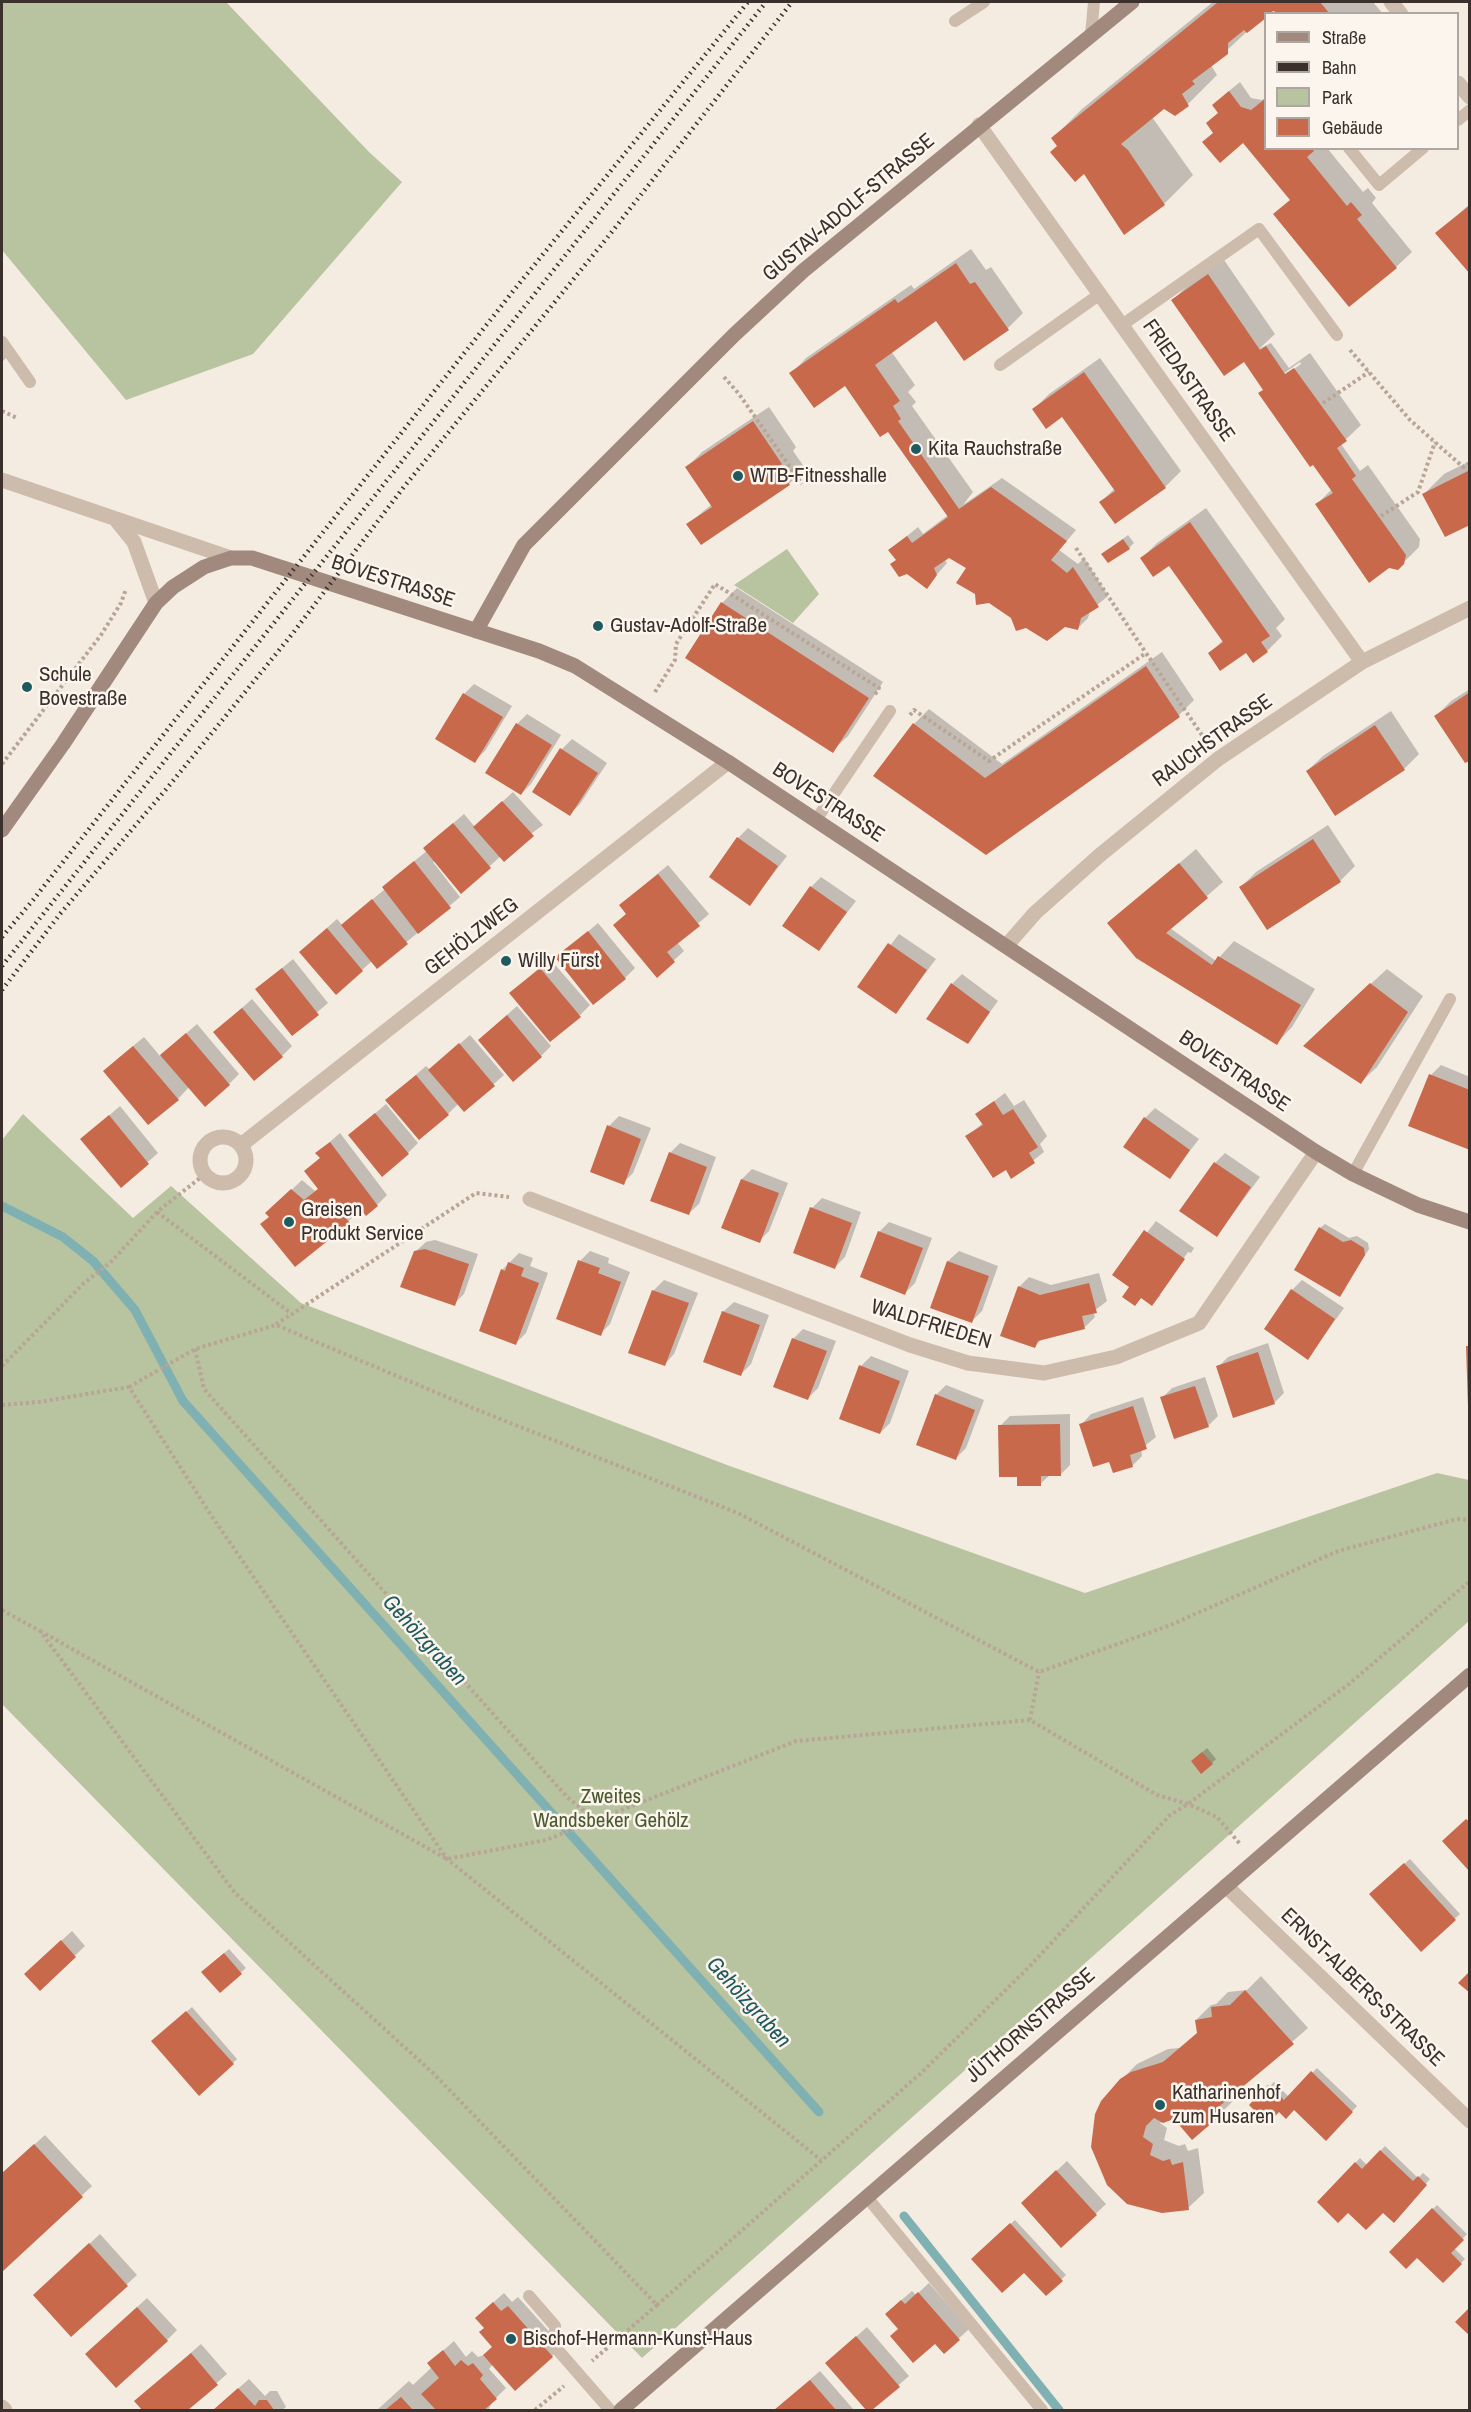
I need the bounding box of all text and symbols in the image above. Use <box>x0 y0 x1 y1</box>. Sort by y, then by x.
legend <box>1264 12 1459 150</box>
text: Straße <box>1322 25 1366 50</box>
text: Bahn <box>1322 55 1356 80</box>
text: Park <box>1322 85 1352 110</box>
text: Gebäude <box>1322 115 1383 140</box>
street label: GUSTAV-ADOLF-STRASSE <box>758 129 940 287</box>
street label: FRIEDASTRASSE <box>1137 315 1239 447</box>
place label: Kita Rauchstraße <box>928 436 1062 462</box>
marker: Kita Rauchstraße <box>909 442 923 456</box>
place label: WTB-Fitnesshalle <box>750 463 887 489</box>
marker: WTB-Fitnesshalle <box>731 469 745 483</box>
street label: BOVESTRASSE <box>328 550 458 614</box>
place label: Gustav-Adolf-Straße <box>610 613 767 639</box>
marker: Gustav-Adolf-Straße <box>591 619 605 633</box>
place label: Schule Bovestraße <box>39 662 127 712</box>
marker: Schule Bovestraße <box>20 680 34 694</box>
street label: RAUCHSTRASSE <box>1148 689 1278 793</box>
street label: BOVESTRASSE <box>767 758 889 848</box>
street label: GEHÖLZWEG <box>420 893 524 981</box>
place label: Willy Fürst <box>518 948 599 974</box>
marker: Willy Fürst <box>499 954 513 968</box>
street label: BOVESTRASSE <box>1174 1026 1294 1118</box>
place label: Greisen Produkt Service <box>301 1197 424 1247</box>
marker: Greisen Produkt Service <box>282 1215 296 1229</box>
street label: WALDFRIEDEN <box>868 1295 994 1355</box>
water label: Gehölzgraben <box>376 1590 472 1692</box>
park label: Zweites Wandsbeker Gehölz <box>533 1784 689 1834</box>
street label: ERNST-ALBERS-STRASSE <box>1275 1903 1449 2073</box>
water label: Gehölzgraben <box>700 1952 796 2054</box>
street label: JÜTHORNSTRASSE <box>961 1963 1101 2089</box>
place label: Katharinenhof zum Husaren <box>1172 2080 1280 2130</box>
marker: Katharinenhof zum Husaren <box>1153 2098 1167 2112</box>
place label: Bischof-Hermann-Kunst-Haus <box>523 2326 753 2352</box>
marker: Bischof-Hermann-Kunst-Haus <box>504 2332 518 2346</box>

